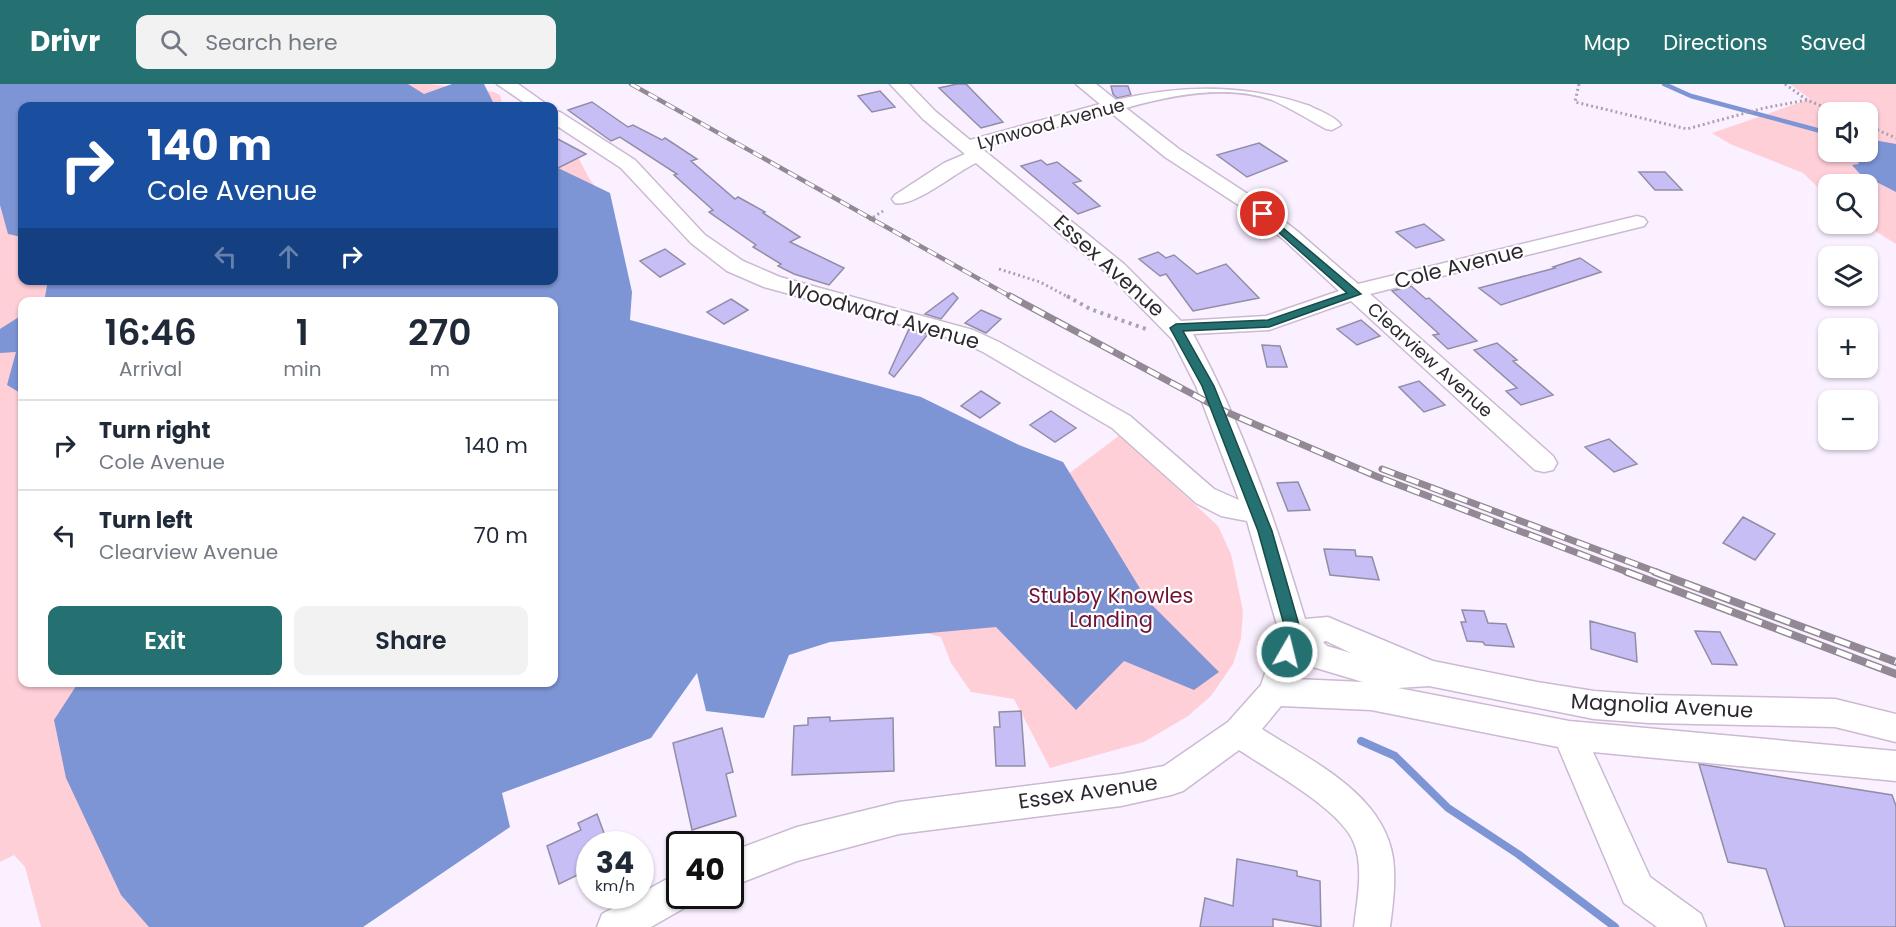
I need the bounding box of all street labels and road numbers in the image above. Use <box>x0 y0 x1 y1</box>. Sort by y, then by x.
street label: Lynwood Avenue <box>974 92 1127 155</box>
street label: Essex Avenue <box>1048 208 1171 323</box>
street label: Cole Avenue <box>1391 235 1527 296</box>
street label: Woodward Avenue <box>783 273 983 356</box>
street label: Clearview Avenue <box>1362 296 1499 423</box>
street label: Magnolia Avenue <box>1570 686 1754 725</box>
street label: Essex Avenue <box>1016 767 1159 816</box>

